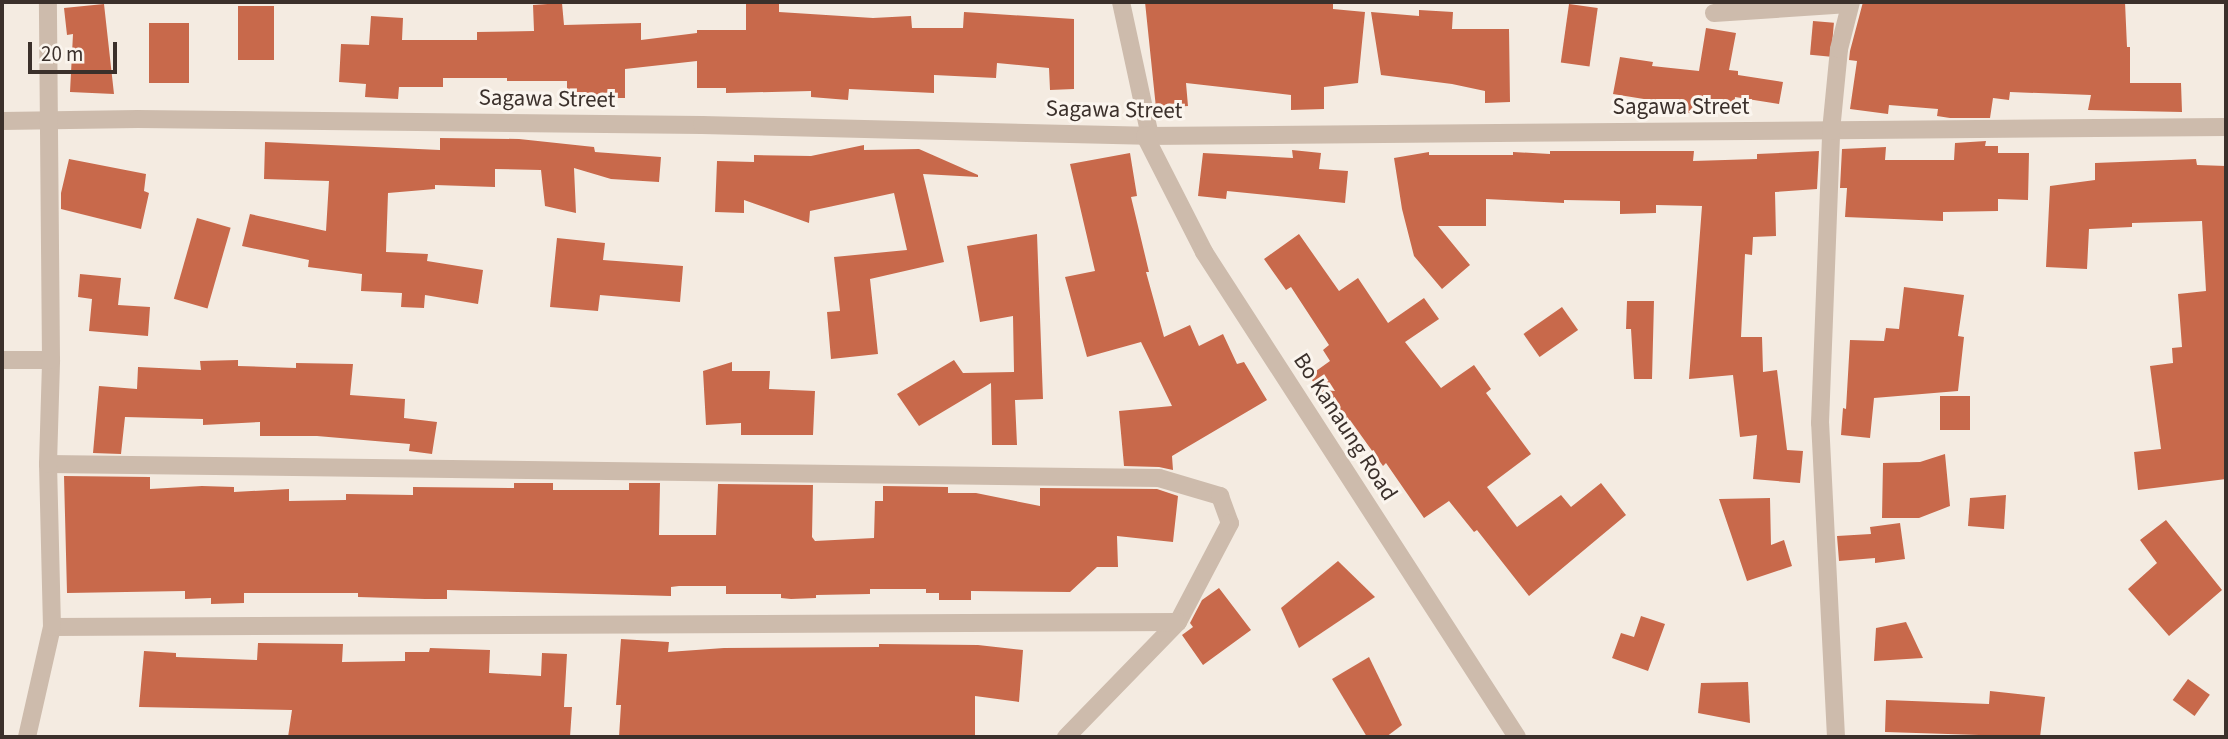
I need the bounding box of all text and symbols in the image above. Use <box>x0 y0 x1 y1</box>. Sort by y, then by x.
scale bar <box>32 28 121 72</box>
text: 20 m <box>41 39 83 69</box>
street label: Sagawa Street <box>478 84 616 114</box>
street label: Sagawa Street <box>1613 93 1749 121</box>
street label: Sagawa Street <box>1045 95 1183 125</box>
street label: Bo Kanaung Road <box>1287 348 1403 506</box>

